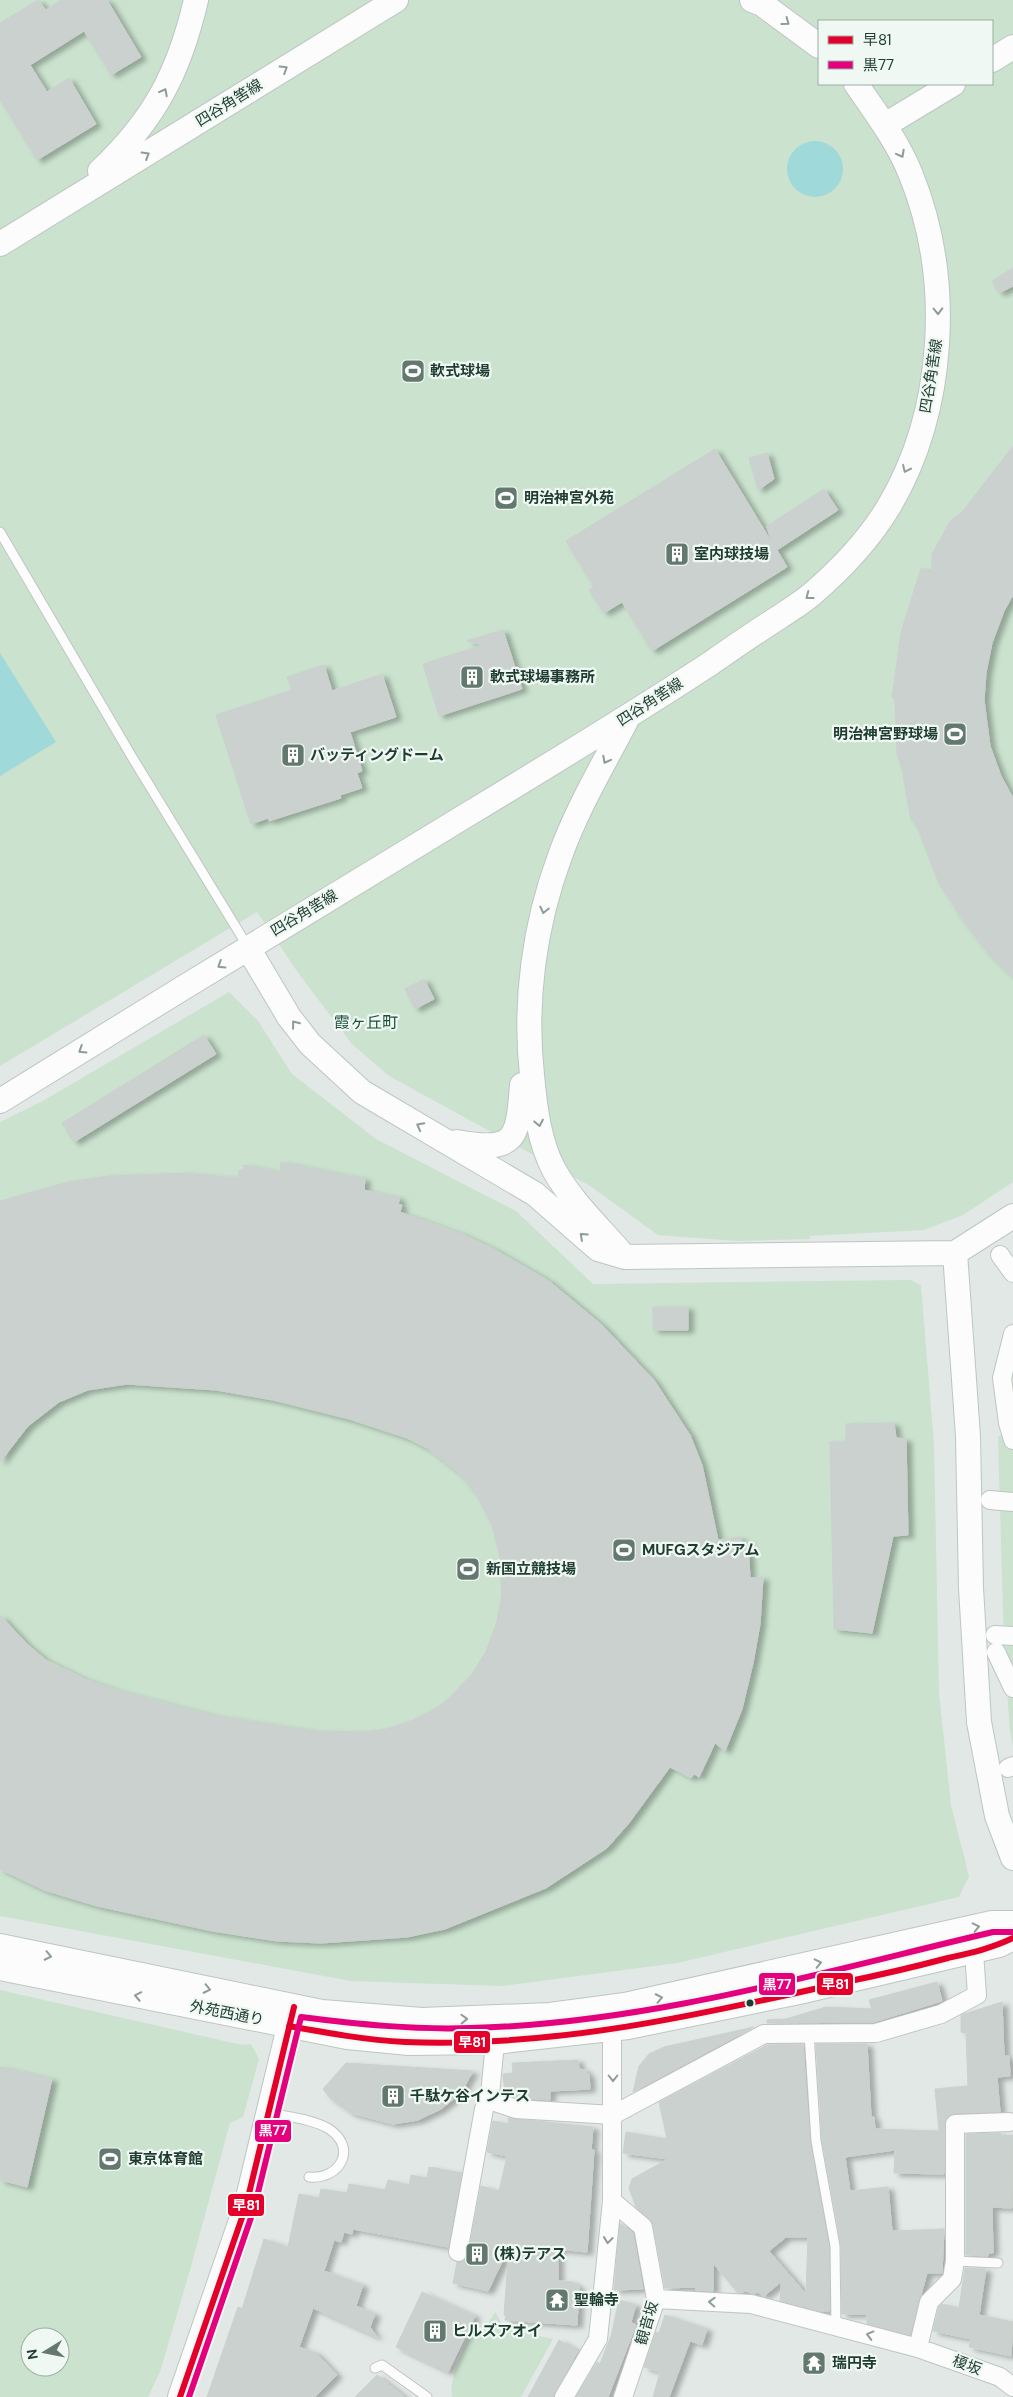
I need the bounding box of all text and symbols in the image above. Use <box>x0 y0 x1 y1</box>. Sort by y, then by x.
one-way arrow <box>781 16 790 25</box>
legend <box>818 20 993 85</box>
text: 早81 <box>863 30 892 50</box>
text: 黒77 <box>863 55 894 75</box>
one-way arrow <box>278 65 287 75</box>
street label: 四谷角筈線 <box>192 75 266 131</box>
one-way arrow <box>157 89 167 98</box>
one-way arrow <box>895 149 905 158</box>
one-way arrow <box>141 151 150 161</box>
one-way arrow <box>933 307 943 315</box>
street label: 四谷角筈線 <box>915 337 947 415</box>
sports icon: 軟式球場 <box>400 358 426 384</box>
place label: 軟式球場 <box>430 361 490 381</box>
one-way arrow <box>902 464 912 473</box>
sports icon: 明治神宮外苑 <box>493 485 519 511</box>
place label: 明治神宮外苑 <box>524 488 614 508</box>
building icon: 室内球技場 <box>664 541 690 567</box>
place label: 室内球技場 <box>694 544 769 564</box>
one-way arrow <box>805 591 814 600</box>
building icon: 軟式球場事務所 <box>459 664 485 690</box>
place label: 軟式球場事務所 <box>490 667 595 687</box>
street label: 四谷角筈線 <box>613 673 687 731</box>
sports icon: 明治神宮野球場 <box>942 721 968 747</box>
place label: 明治神宮野球場 <box>833 724 938 744</box>
building icon: バッティングドーム <box>280 742 306 768</box>
place label: バッティングドーム <box>310 745 444 765</box>
one-way arrow <box>602 755 612 764</box>
street label: 四谷角筈線 <box>267 885 341 941</box>
one-way arrow <box>539 905 550 914</box>
one-way arrow <box>217 958 226 968</box>
district label: 霞ヶ丘町 <box>334 1012 398 1033</box>
one-way arrow <box>292 1021 301 1030</box>
one-way arrow <box>79 1044 88 1053</box>
one-way arrow <box>533 1119 544 1127</box>
one-way arrow <box>416 1122 425 1132</box>
one-way arrow <box>579 1232 588 1241</box>
sports icon: MUFGスタジアム <box>611 1537 637 1563</box>
place label: MUFGスタジアム <box>642 1540 760 1560</box>
sports icon: 新国立競技場 <box>455 1556 481 1582</box>
place label: 新国立競技場 <box>486 1559 576 1579</box>
one-way arrow <box>972 1922 981 1933</box>
one-way arrow <box>43 1950 52 1961</box>
one-way arrow <box>813 1958 822 1969</box>
line badge: 黒77 <box>758 1972 796 1996</box>
line badge: 早81 <box>816 1972 854 1996</box>
text: 黒77 <box>762 1975 792 1993</box>
text: 早81 <box>821 1975 849 1993</box>
one-way arrow <box>202 1983 211 1994</box>
one-way arrow <box>134 1991 143 2001</box>
one-way arrow <box>655 1993 663 2004</box>
street label: 外苑西通り <box>188 1996 266 2030</box>
unlabelled marker <box>745 1998 755 2008</box>
one-way arrow <box>460 2014 468 2024</box>
line badge: 早81 <box>453 2030 491 2054</box>
text: 早81 <box>458 2033 486 2051</box>
one-way arrow <box>608 2074 618 2082</box>
building icon: 千駄ケ谷インテス <box>380 2083 406 2109</box>
place label: 千駄ケ谷インテス <box>410 2086 530 2106</box>
line badge: 黒77 <box>254 2119 292 2143</box>
text: 黒77 <box>258 2121 288 2139</box>
sports icon: 東京体育館 <box>97 2146 123 2172</box>
place label: 東京体育館 <box>128 2149 203 2169</box>
line badge: 早81 <box>227 2193 265 2217</box>
text: 早81 <box>232 2196 260 2214</box>
one-way arrow <box>603 2237 614 2245</box>
building icon: (株)テアス <box>464 2241 490 2267</box>
place label: (株)テアス <box>494 2244 566 2264</box>
temple icon: 聖輪寺 <box>544 2287 570 2313</box>
place label: 聖輪寺 <box>574 2290 619 2310</box>
one-way arrow <box>708 2297 716 2308</box>
street label: 観音坂 <box>631 2299 663 2347</box>
building icon: ヒルズアオイ <box>422 2318 448 2344</box>
place label: ヒルズアオイ <box>452 2321 542 2341</box>
north arrow <box>20 2327 70 2377</box>
one-way arrow <box>866 2330 875 2341</box>
text: N <box>22 2348 42 2361</box>
temple icon: 瑞円寺 <box>801 2350 827 2376</box>
street label: 榎坂 <box>949 2350 985 2380</box>
place label: 瑞円寺 <box>832 2353 877 2373</box>

